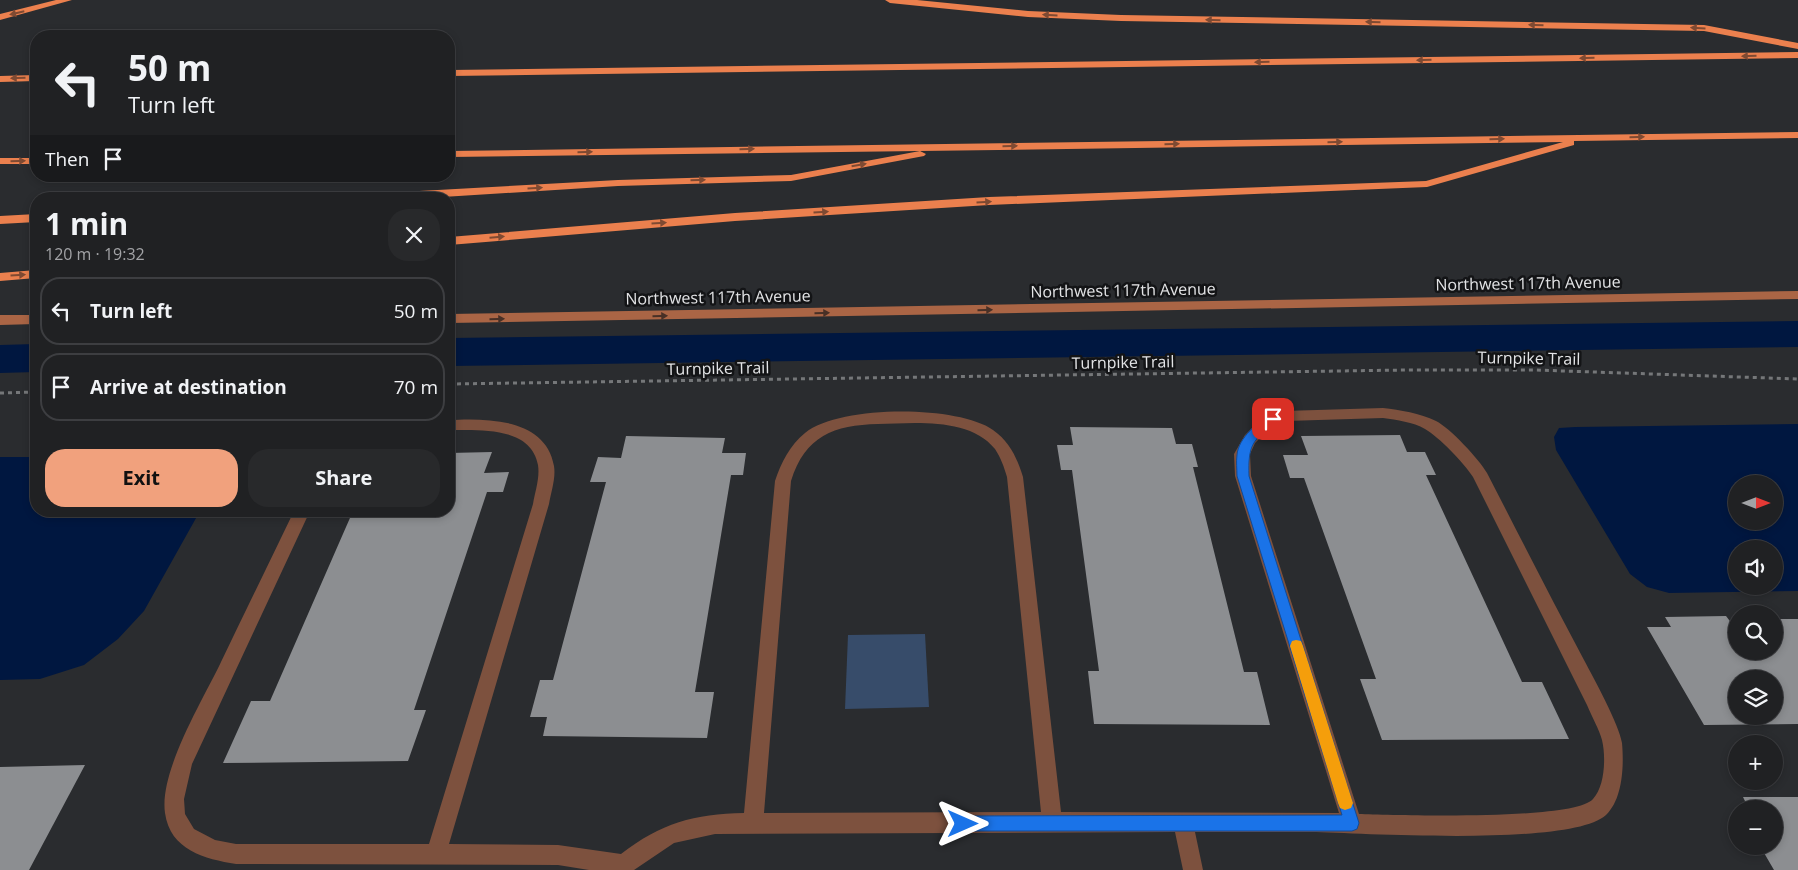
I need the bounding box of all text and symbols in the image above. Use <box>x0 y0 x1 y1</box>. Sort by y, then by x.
one-way arrow <box>9 9 24 17</box>
one-way arrow <box>1042 11 1058 19</box>
one-way arrow <box>1204 16 1220 24</box>
one-way arrow <box>1365 18 1381 26</box>
one-way arrow <box>1528 21 1544 29</box>
one-way arrow <box>1690 24 1706 32</box>
text: 50 m <box>128 44 211 91</box>
icon: left <box>45 50 110 115</box>
one-way arrow <box>1741 52 1757 60</box>
one-way arrow <box>1579 54 1595 62</box>
one-way arrow <box>1416 56 1432 64</box>
one-way arrow <box>1254 58 1270 66</box>
one-way arrow <box>10 75 26 83</box>
text: Turn left <box>128 89 215 119</box>
one-way arrow <box>1630 133 1646 141</box>
one-way arrow <box>1489 135 1505 143</box>
one-way arrow <box>1327 138 1343 146</box>
one-way arrow <box>1165 140 1181 148</box>
one-way arrow <box>1002 142 1018 150</box>
icon: arrive <box>99 145 127 173</box>
one-way arrow <box>740 145 756 153</box>
text: Then <box>45 146 89 172</box>
one-way arrow <box>577 148 593 156</box>
one-way arrow <box>10 157 26 165</box>
one-way arrow <box>852 161 868 169</box>
one-way arrow <box>690 176 706 184</box>
one-way arrow <box>528 183 544 191</box>
one-way arrow <box>976 197 992 205</box>
text: 1 min <box>45 203 128 244</box>
one-way arrow <box>814 207 830 215</box>
button: close <box>388 209 440 261</box>
one-way arrow <box>652 219 668 227</box>
one-way arrow <box>490 232 506 240</box>
text: 120 m · 19:32 <box>45 243 145 265</box>
street label: Northwest 117th Avenue <box>1435 270 1621 296</box>
one-way arrow <box>10 271 26 279</box>
street label: Northwest 117th Avenue <box>1030 277 1216 303</box>
street label: Northwest 117th Avenue <box>625 284 811 310</box>
icon: left <box>47 297 75 325</box>
text: Turn left <box>90 298 172 324</box>
text: 50 m <box>394 298 438 324</box>
one-way arrow <box>977 306 993 314</box>
one-way arrow <box>815 309 831 317</box>
one-way arrow <box>652 312 668 320</box>
one-way arrow <box>490 315 506 323</box>
street label: Turnpike Trail <box>1477 346 1581 370</box>
street label: Turnpike Trail <box>1071 350 1175 374</box>
street label: Turnpike Trail <box>666 356 770 380</box>
icon: arrive <box>47 373 75 401</box>
text: Arrive at destination <box>90 374 287 400</box>
text: 70 m <box>394 374 438 400</box>
pin <box>1252 398 1294 440</box>
icon: arrive <box>1259 405 1287 433</box>
button: Exit <box>45 449 238 507</box>
button: Share <box>248 449 440 507</box>
north arrow <box>1728 475 1782 530</box>
map controls <box>1728 475 1783 855</box>
button: sound <box>1728 540 1783 595</box>
button: search <box>1728 605 1783 660</box>
button: layers <box>1728 670 1783 725</box>
button: + <box>1728 735 1783 790</box>
position arrow <box>936 797 988 849</box>
button: − <box>1728 800 1783 855</box>

